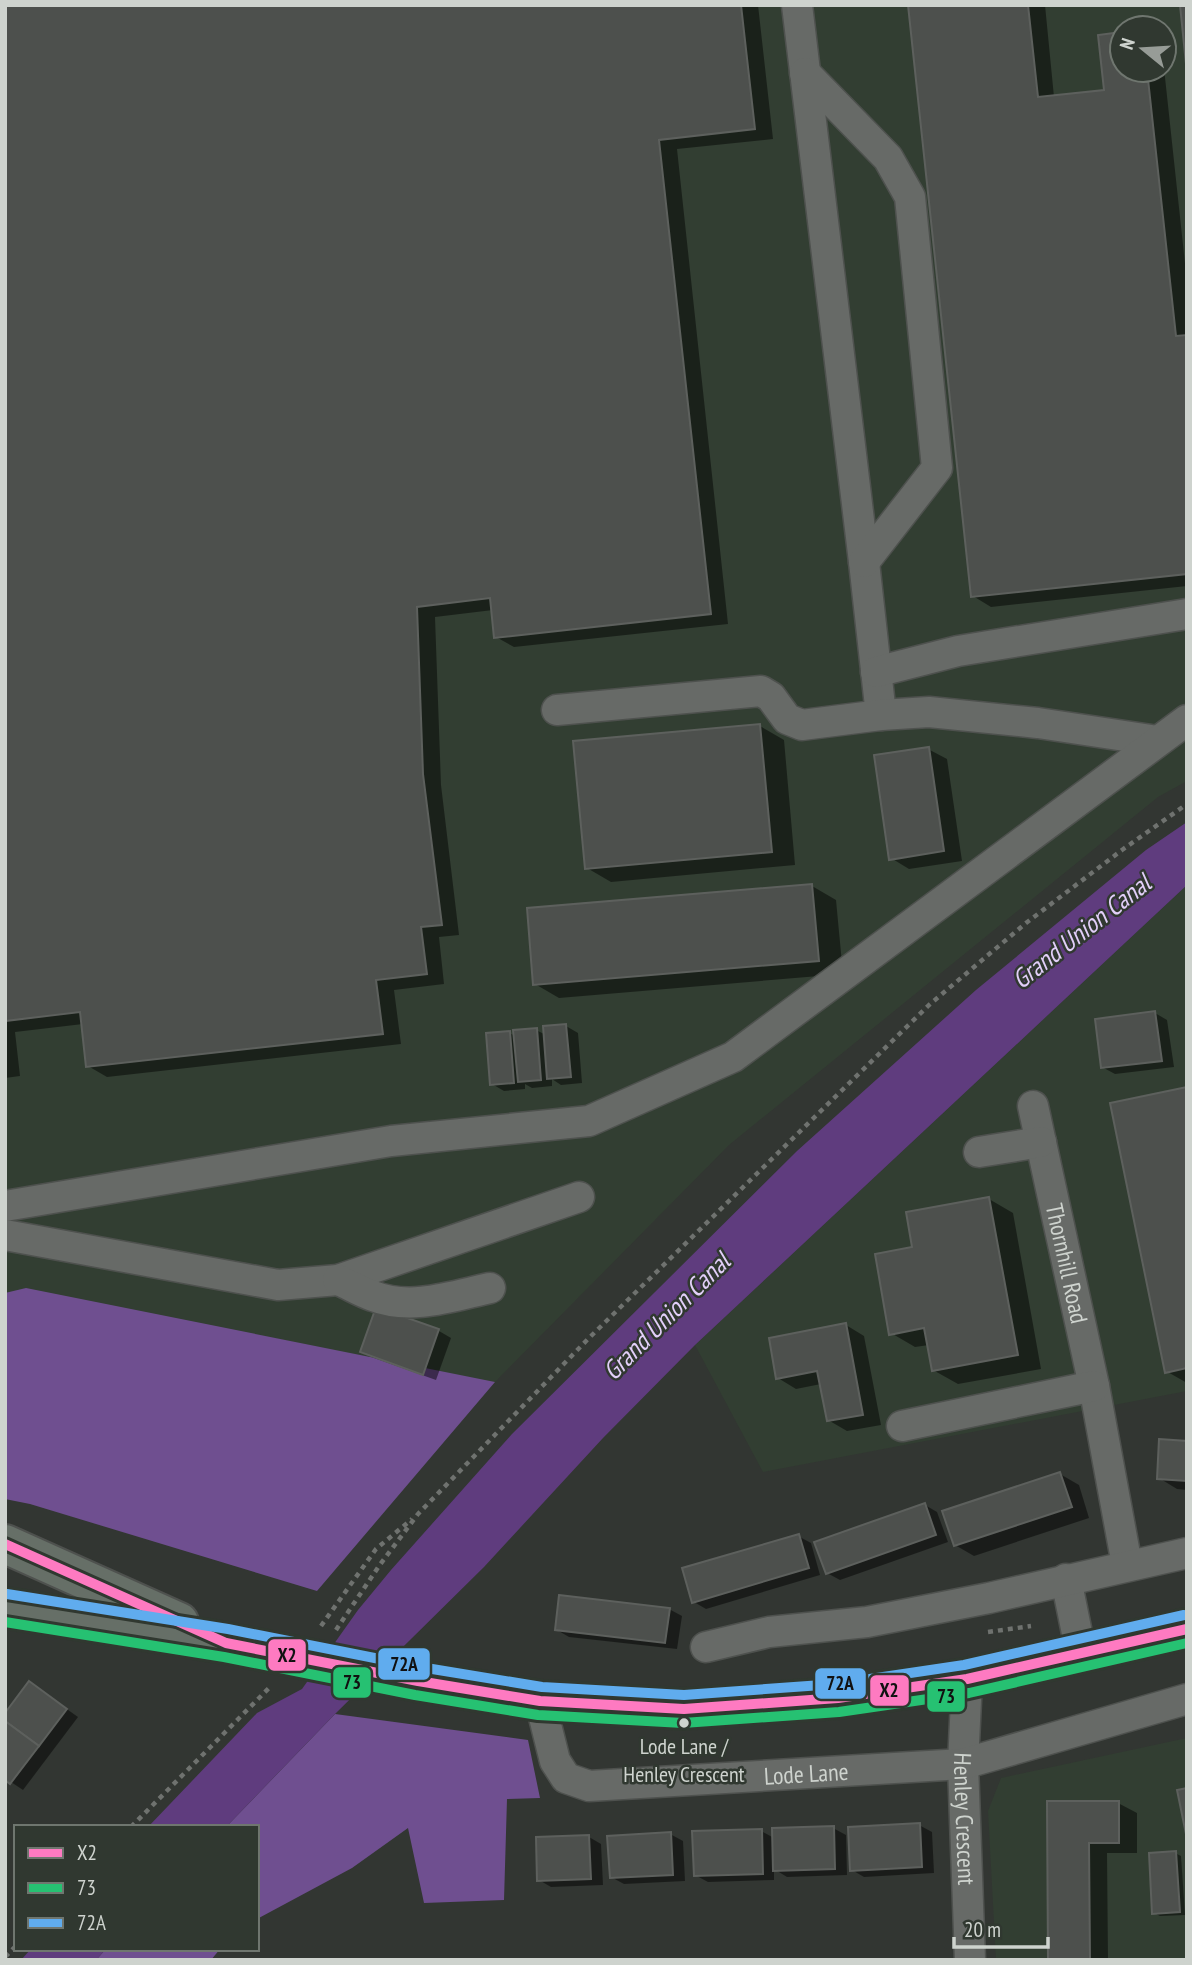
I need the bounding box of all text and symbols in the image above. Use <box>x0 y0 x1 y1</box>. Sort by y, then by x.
north arrow <box>1108 14 1178 84</box>
text: N <box>1114 35 1140 52</box>
water label: Grand Union Canal <box>1005 865 1159 995</box>
street label: Thornhill Road <box>1039 1200 1095 1326</box>
water label: Grand Union Canal <box>595 1243 739 1387</box>
line badge: X2 <box>267 1638 307 1672</box>
text: X2 <box>277 1643 297 1667</box>
line badge: 72A <box>377 1647 431 1681</box>
text: 72A <box>390 1652 418 1676</box>
line badge: 73 <box>332 1666 372 1699</box>
line badge: 72A <box>814 1667 867 1700</box>
text: 73 <box>343 1670 361 1694</box>
text: 72A <box>826 1671 854 1695</box>
line badge: X2 <box>869 1674 910 1707</box>
text: X2 <box>879 1678 899 1702</box>
line badge: 73 <box>926 1680 966 1713</box>
text: 73 <box>937 1684 955 1708</box>
marker: Lode Lane / Henley Crescent <box>677 1716 691 1730</box>
place label: Lode Lane / Henley Crescent <box>623 1732 745 1788</box>
street label: Henley Crescent <box>947 1752 983 1886</box>
street label: Lode Lane <box>763 1755 849 1791</box>
legend <box>14 1825 259 1951</box>
text: X2 <box>77 1839 97 1866</box>
text: 73 <box>77 1874 96 1901</box>
scale bar <box>954 1906 1048 1950</box>
text: 72A <box>77 1909 106 1936</box>
text: 20 m <box>964 1916 1001 1943</box>

